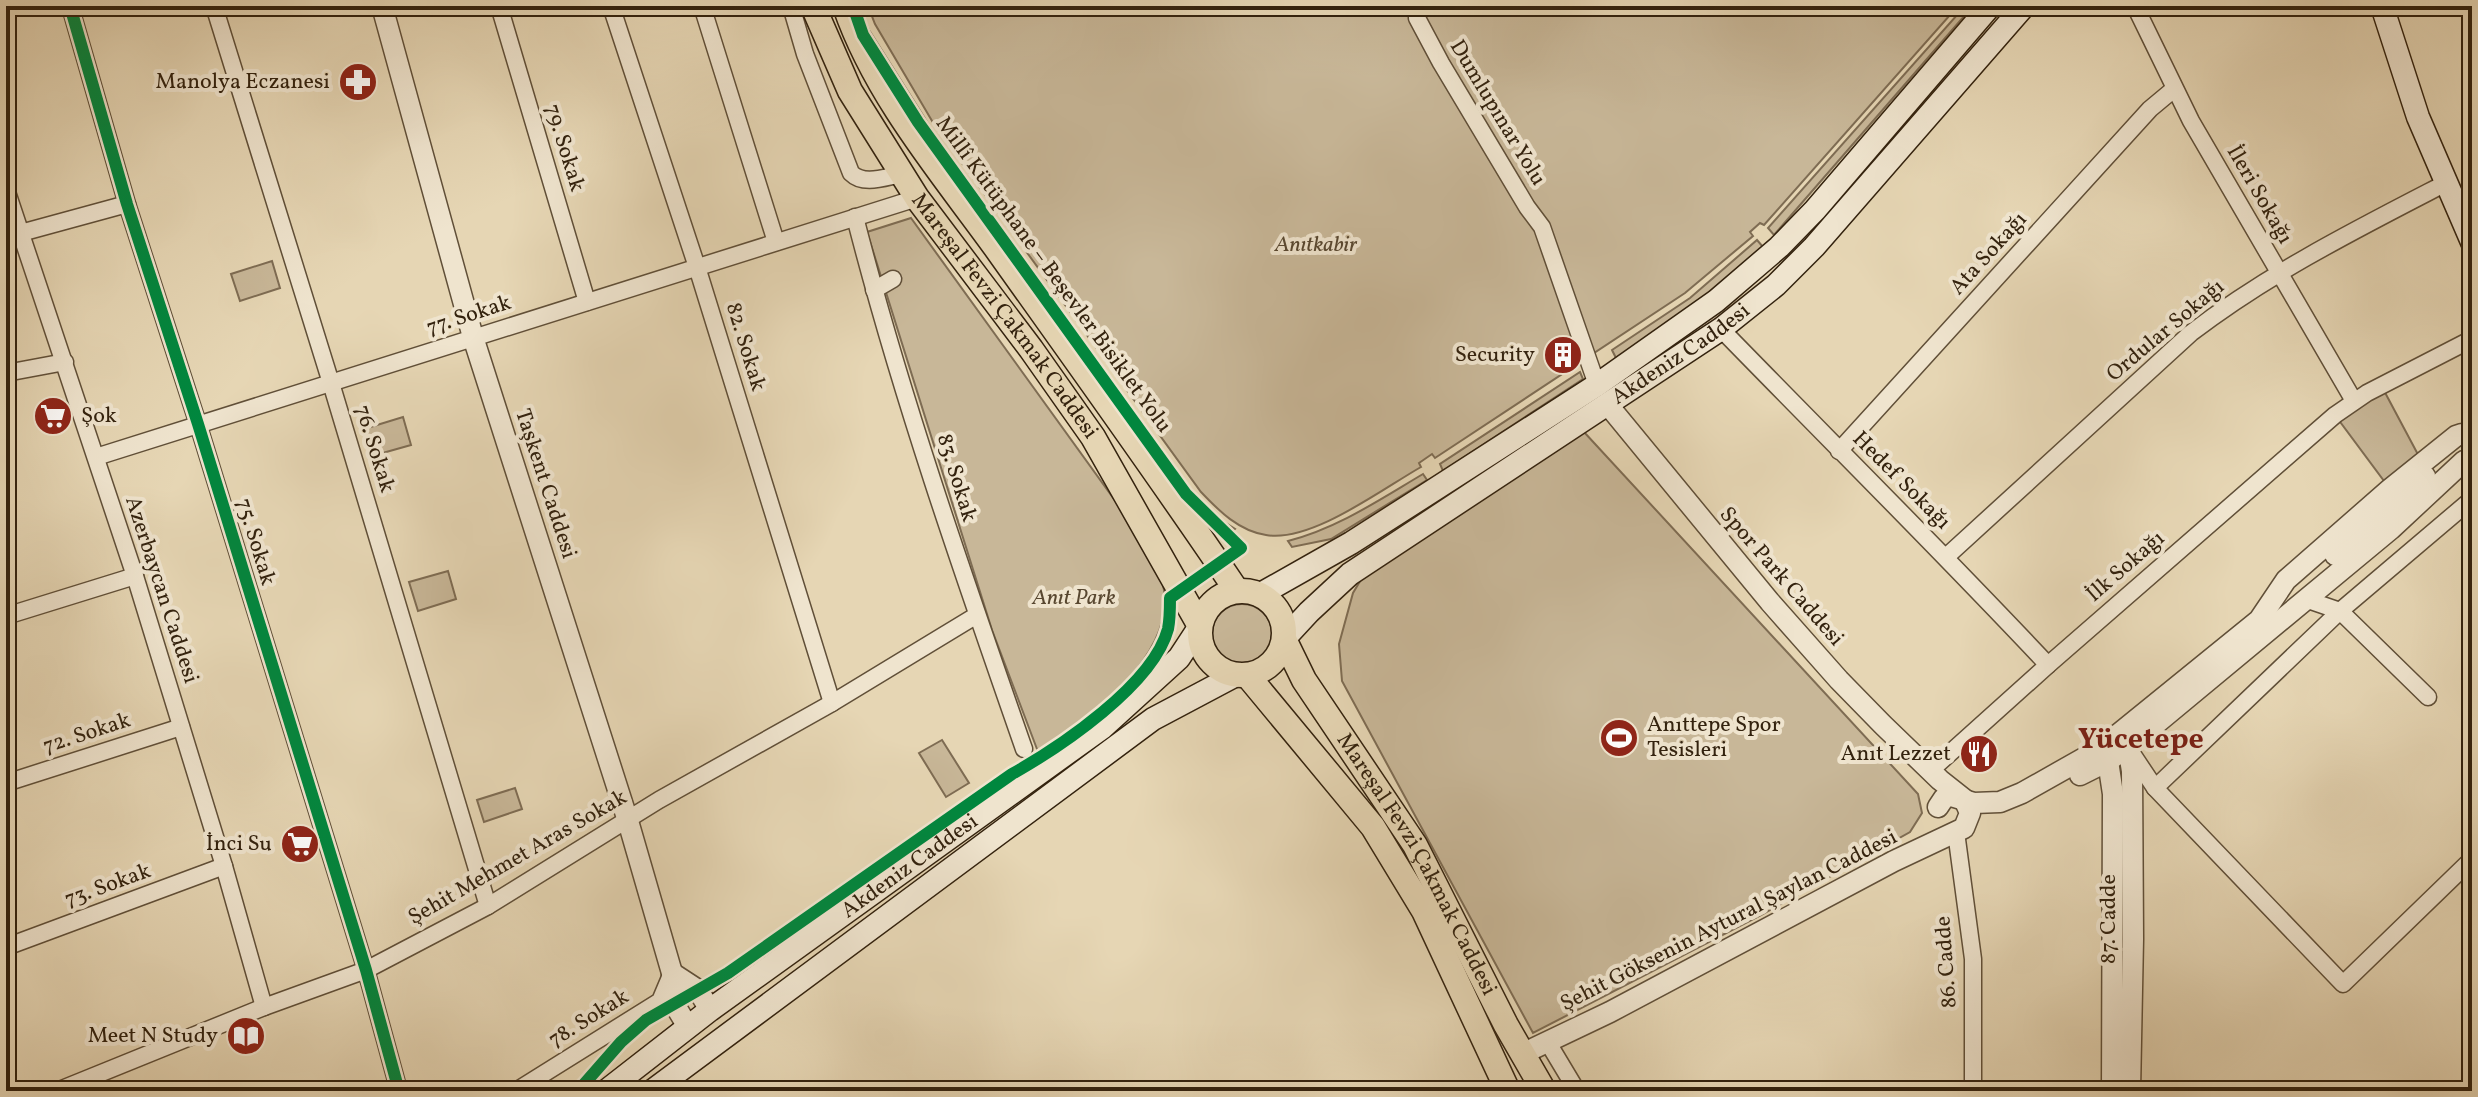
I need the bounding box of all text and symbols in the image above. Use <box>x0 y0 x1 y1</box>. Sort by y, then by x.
street label: Dumlupınar Yolu <box>1441 34 1553 192</box>
pharmacy icon: Manolya Eczanesi <box>337 61 379 103</box>
place label: Manolya Eczanesi <box>155 67 330 98</box>
street label: 79. Sokak <box>536 100 592 196</box>
street label: Millî Kütüphane – Beşevler Bisiklet Yolu <box>928 110 1178 440</box>
street label: İleri Sokağı <box>2218 140 2300 250</box>
street label: Mareşal Fevzi Çakmak Caddesi <box>903 187 1105 445</box>
street label: Ata Sokağı <box>1943 205 2035 303</box>
park label: Anıtkabir <box>1274 230 1358 261</box>
street label: Ordular Sokağı <box>2100 272 2232 390</box>
street label: 77. Sokak <box>423 288 515 344</box>
street label: Akdeniz Caddesi <box>1605 296 1757 413</box>
street label: 82. Sokak <box>717 299 773 395</box>
building icon: Security <box>1542 334 1584 376</box>
place label: Security <box>1455 340 1535 371</box>
supermarket icon: Şok <box>32 395 74 437</box>
place label: Şok <box>81 401 117 432</box>
street label: 76. Sokak <box>346 401 402 497</box>
street label: Taşkent Caddesi <box>506 405 584 563</box>
street label: Hedef Sokağı <box>1845 425 1957 537</box>
street label: 83. Sokak <box>928 430 984 526</box>
street label: Azerbaycan Caddesi <box>116 492 206 688</box>
street label: 75. Sokak <box>227 495 283 589</box>
street label: Spor Park Caddesi <box>1712 500 1850 654</box>
street label: İlk Sokağı <box>2080 524 2172 610</box>
park label: Anıt Park <box>1031 583 1116 614</box>
street label: 72. Sokak <box>39 705 135 763</box>
place label: Anıttepe Spor Tesisleri <box>1647 710 1781 766</box>
sports icon: Anıttepe Spor Tesisleri <box>1598 717 1640 759</box>
district label: Yücetepe <box>2078 719 2204 761</box>
street label: Mareşal Fevzi Çakmak Caddesi <box>1329 727 1504 1001</box>
restaurant icon: Anıt Lezzet <box>1958 733 2000 775</box>
place label: Anıt Lezzet <box>1841 739 1951 770</box>
street label: Şehit Mehmet Aras Sokak <box>403 783 633 933</box>
street label: Akdeniz Caddesi <box>835 806 985 926</box>
street label: Şehit Göksenin Aytural Şaylan Caddesi <box>1555 822 1903 1020</box>
supermarket icon: İnci Su <box>279 823 321 865</box>
place label: İnci Su <box>206 829 272 860</box>
street label: 73. Sokak <box>61 856 155 916</box>
street label: 87. Cadde <box>2094 874 2125 964</box>
street label: 86. Cadde <box>1928 915 1966 1009</box>
street label: 78. Sokak <box>543 982 635 1056</box>
library icon: Meet N Study <box>225 1015 267 1057</box>
place label: Meet N Study <box>88 1021 218 1052</box>

